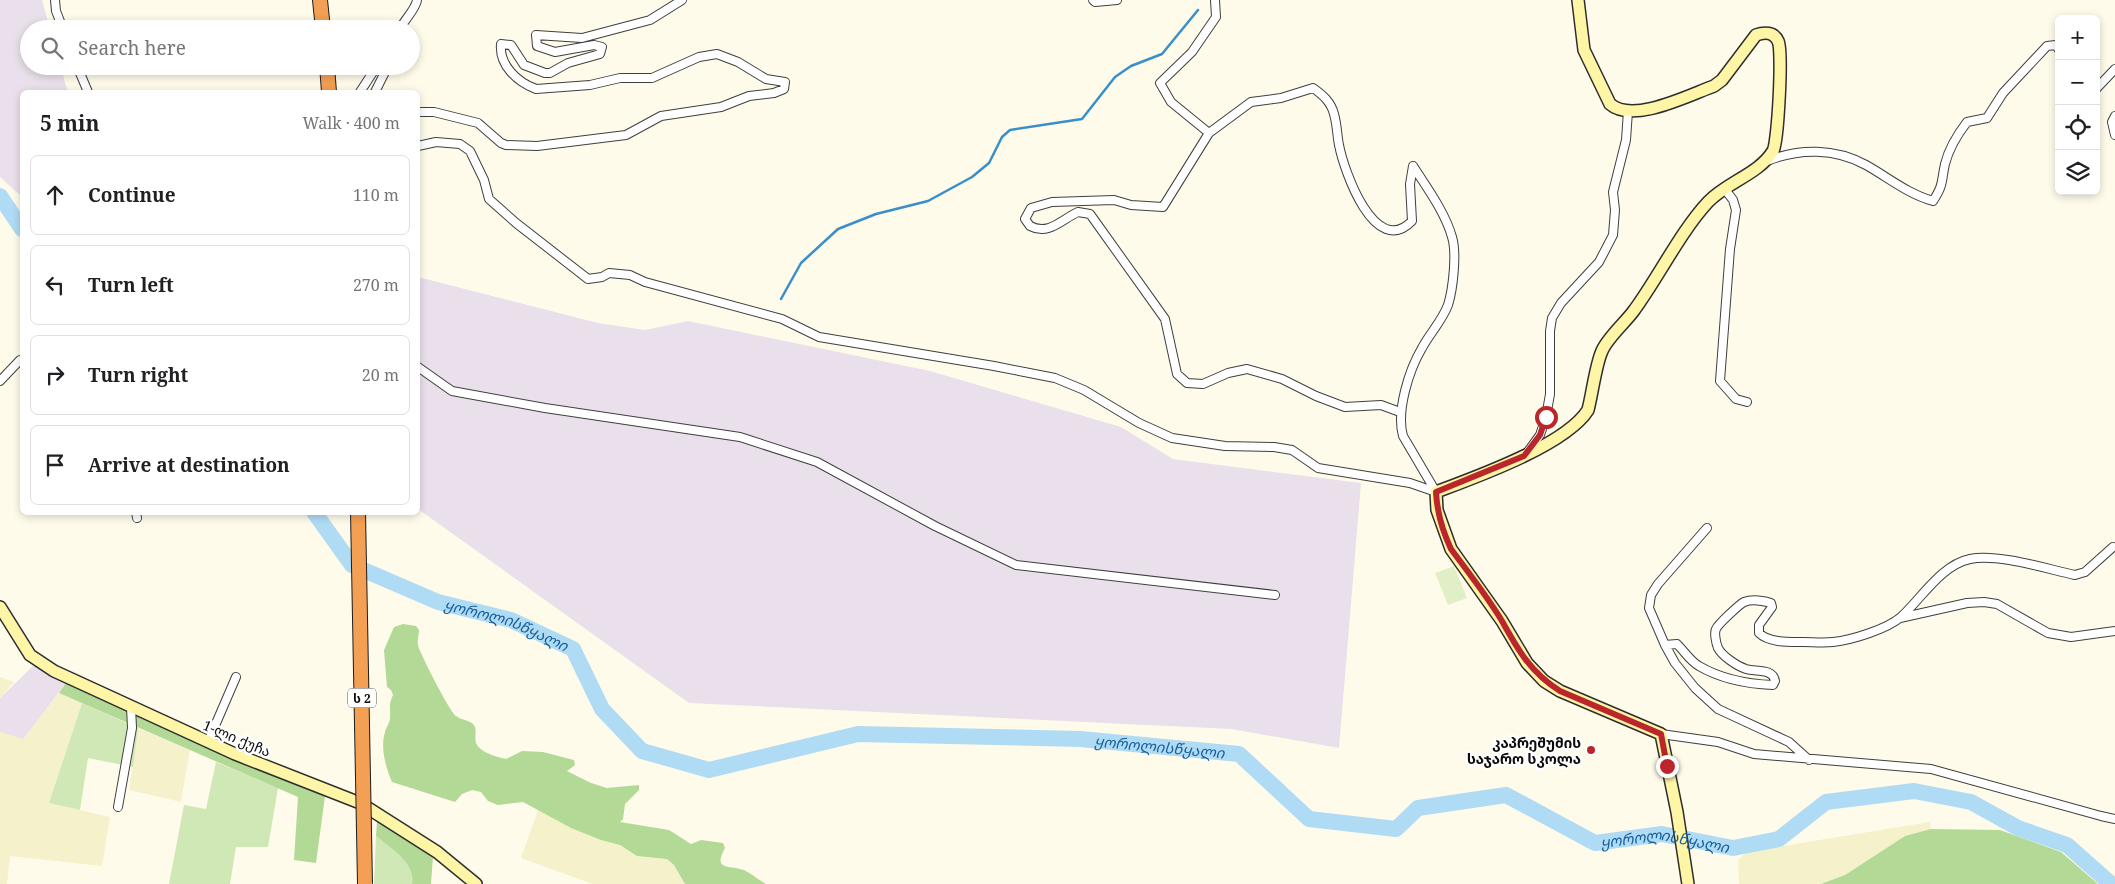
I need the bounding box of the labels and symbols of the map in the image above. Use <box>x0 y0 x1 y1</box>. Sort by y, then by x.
route start <box>1535 406 1558 429</box>
water label: ყოროლისწყალი <box>442 594 573 656</box>
road number: ს 2 <box>348 688 376 708</box>
street label: 1-ლი ქუჩა <box>200 715 274 761</box>
water label: ყოროლისწყალი <box>1094 730 1227 763</box>
place label: კაპრეშუმის საჯარო სკოლა <box>1467 733 1581 768</box>
marker: კაპრეშუმის საჯარო სკოლა <box>1585 744 1597 756</box>
route end <box>1656 755 1679 778</box>
water label: ყოროლისწყალი <box>1599 824 1732 857</box>

